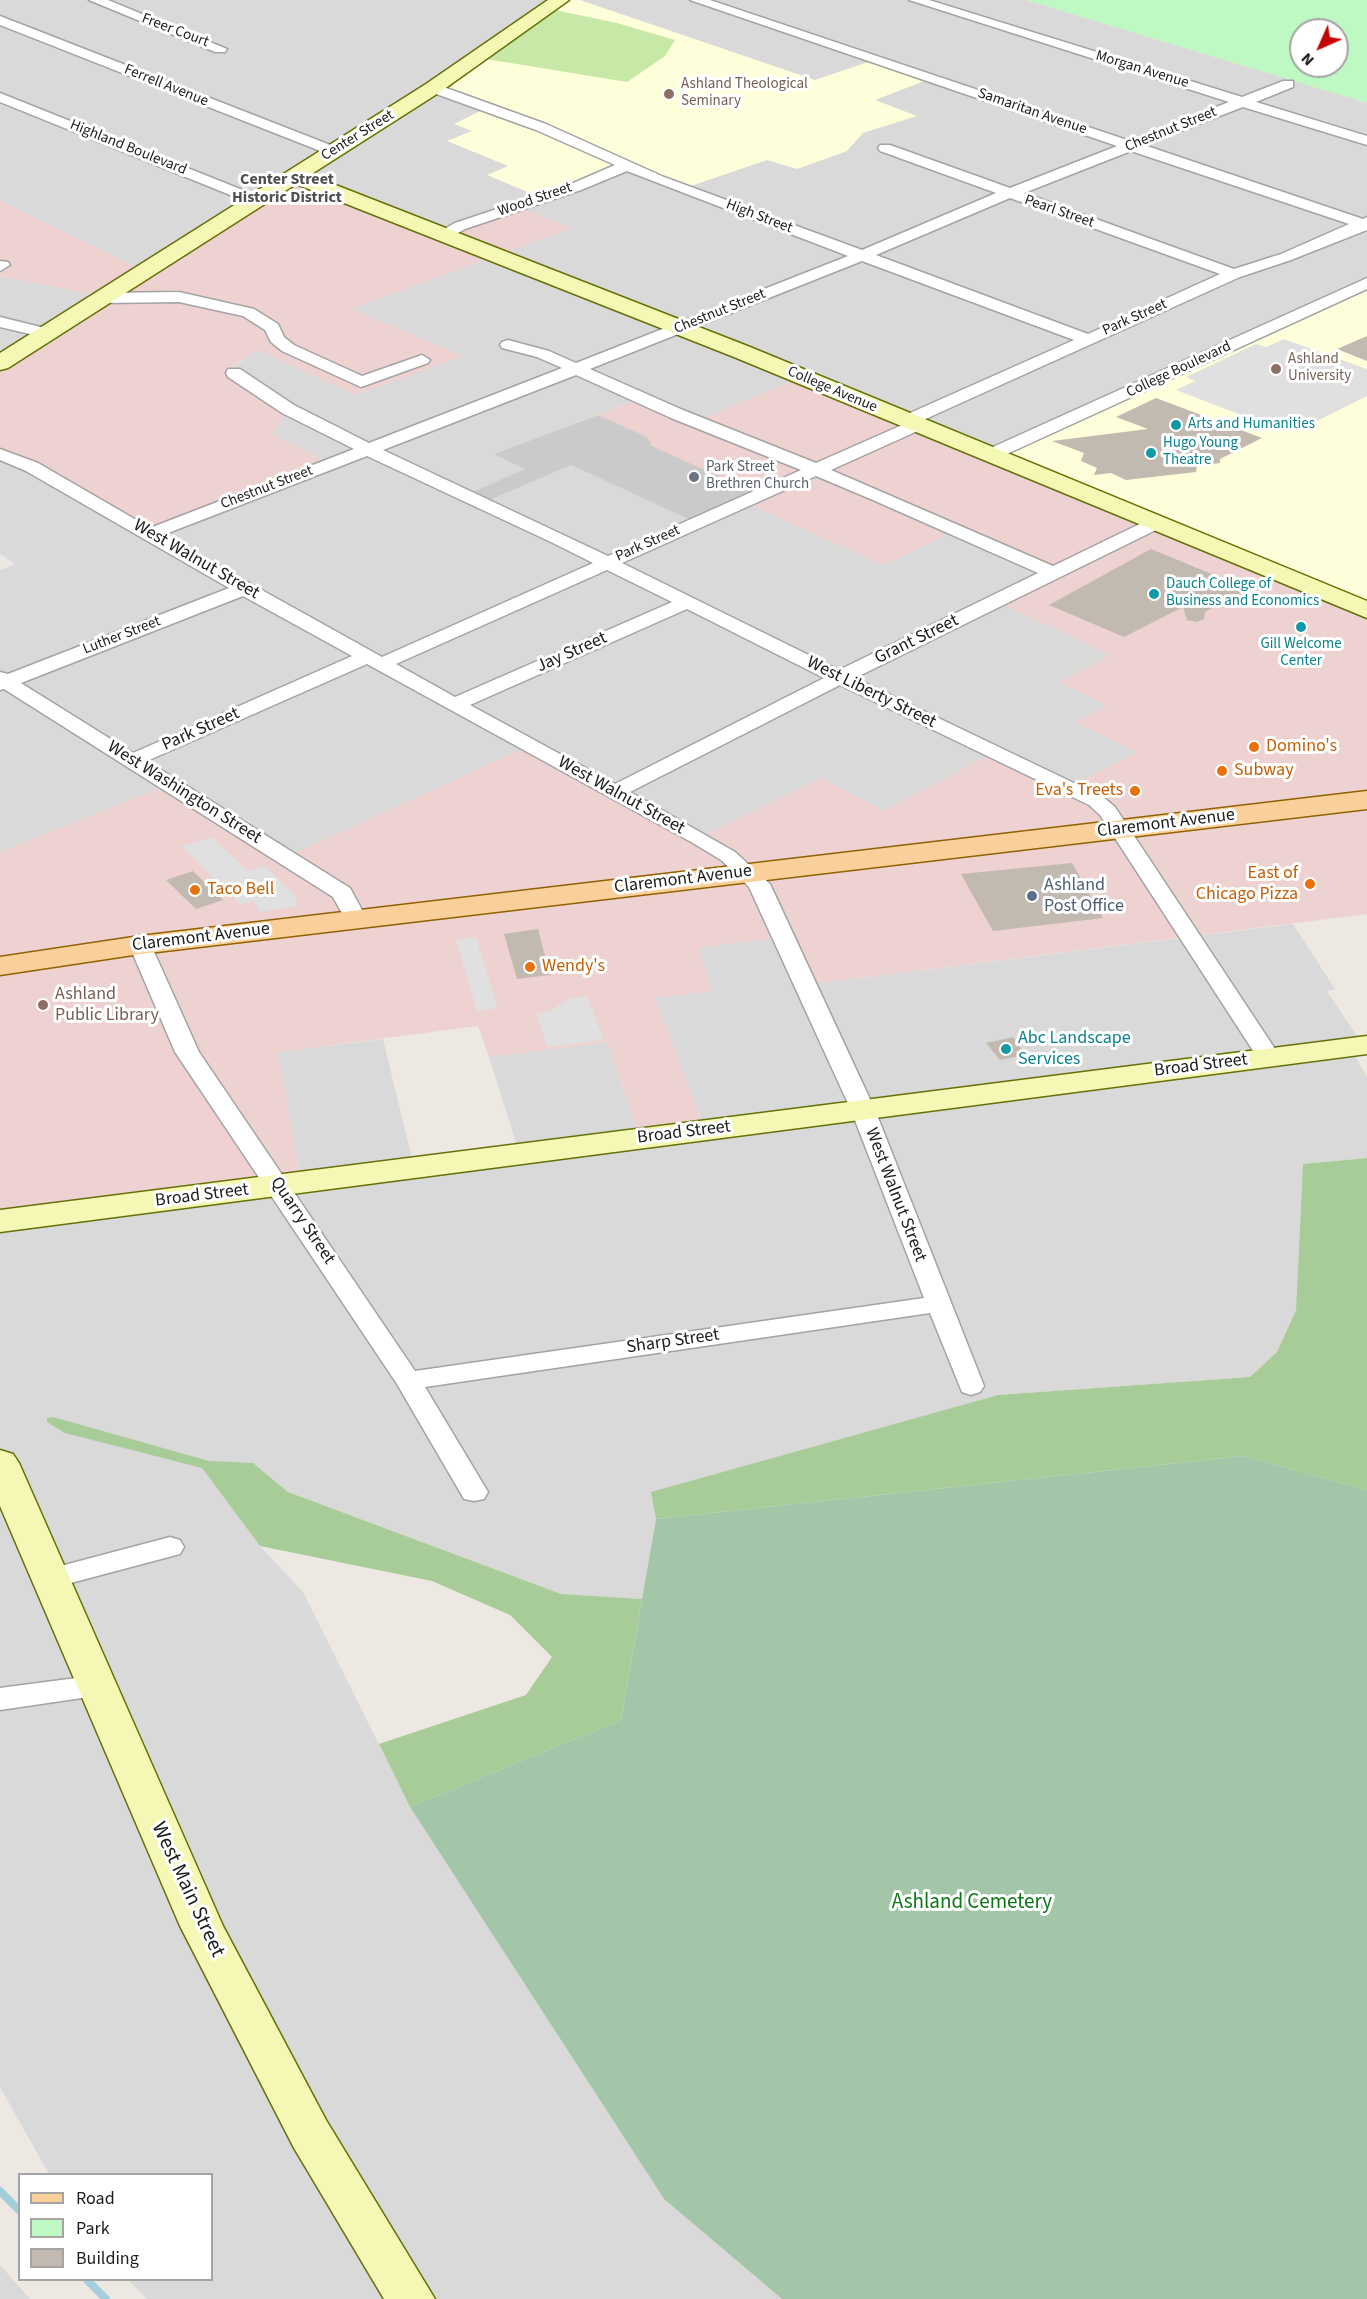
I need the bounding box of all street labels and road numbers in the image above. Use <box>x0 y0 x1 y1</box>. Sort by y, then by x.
street label: Freer Court <box>139 10 211 52</box>
street label: Morgan Avenue <box>1093 47 1191 93</box>
street label: Ferrell Avenue <box>121 61 211 111</box>
street label: Samaritan Avenue <box>975 85 1089 139</box>
street label: Chestnut Street <box>1123 103 1219 157</box>
street label: Center Street <box>318 107 398 165</box>
street label: Highland Boulevard <box>67 116 189 180</box>
street label: Wood Street <box>496 179 574 221</box>
street label: Pearl Street <box>1022 192 1096 232</box>
street label: High Street <box>723 196 795 238</box>
street label: Chestnut Street <box>672 285 768 339</box>
street label: Park Street <box>1100 296 1170 340</box>
street label: College Boulevard <box>1124 338 1234 402</box>
street label: College Avenue <box>784 363 880 417</box>
street label: Chestnut Street <box>218 462 316 514</box>
street label: West Walnut Street <box>129 515 263 605</box>
street label: Park Street <box>613 522 683 566</box>
street label: Grant Street <box>872 610 962 670</box>
street label: Luther Street <box>81 613 163 659</box>
street label: Jay Street <box>533 628 611 678</box>
street label: West Liberty Street <box>803 652 939 734</box>
street label: Park Street <box>159 703 243 757</box>
street label: West Washington Street <box>103 737 265 849</box>
street label: West Walnut Street <box>554 752 688 840</box>
street label: Claremont Avenue <box>1096 805 1236 843</box>
street label: Claremont Avenue <box>613 861 753 899</box>
street label: Claremont Avenue <box>131 919 271 957</box>
street label: Broad Street <box>1153 1050 1249 1082</box>
street label: Broad Street <box>636 1117 732 1149</box>
street label: West Walnut Street <box>859 1125 931 1265</box>
street label: Quarry Street <box>265 1173 339 1269</box>
street label: Broad Street <box>154 1180 250 1212</box>
street label: Sharp Street <box>625 1325 721 1359</box>
street label: West Main Street <box>145 1819 229 1961</box>

